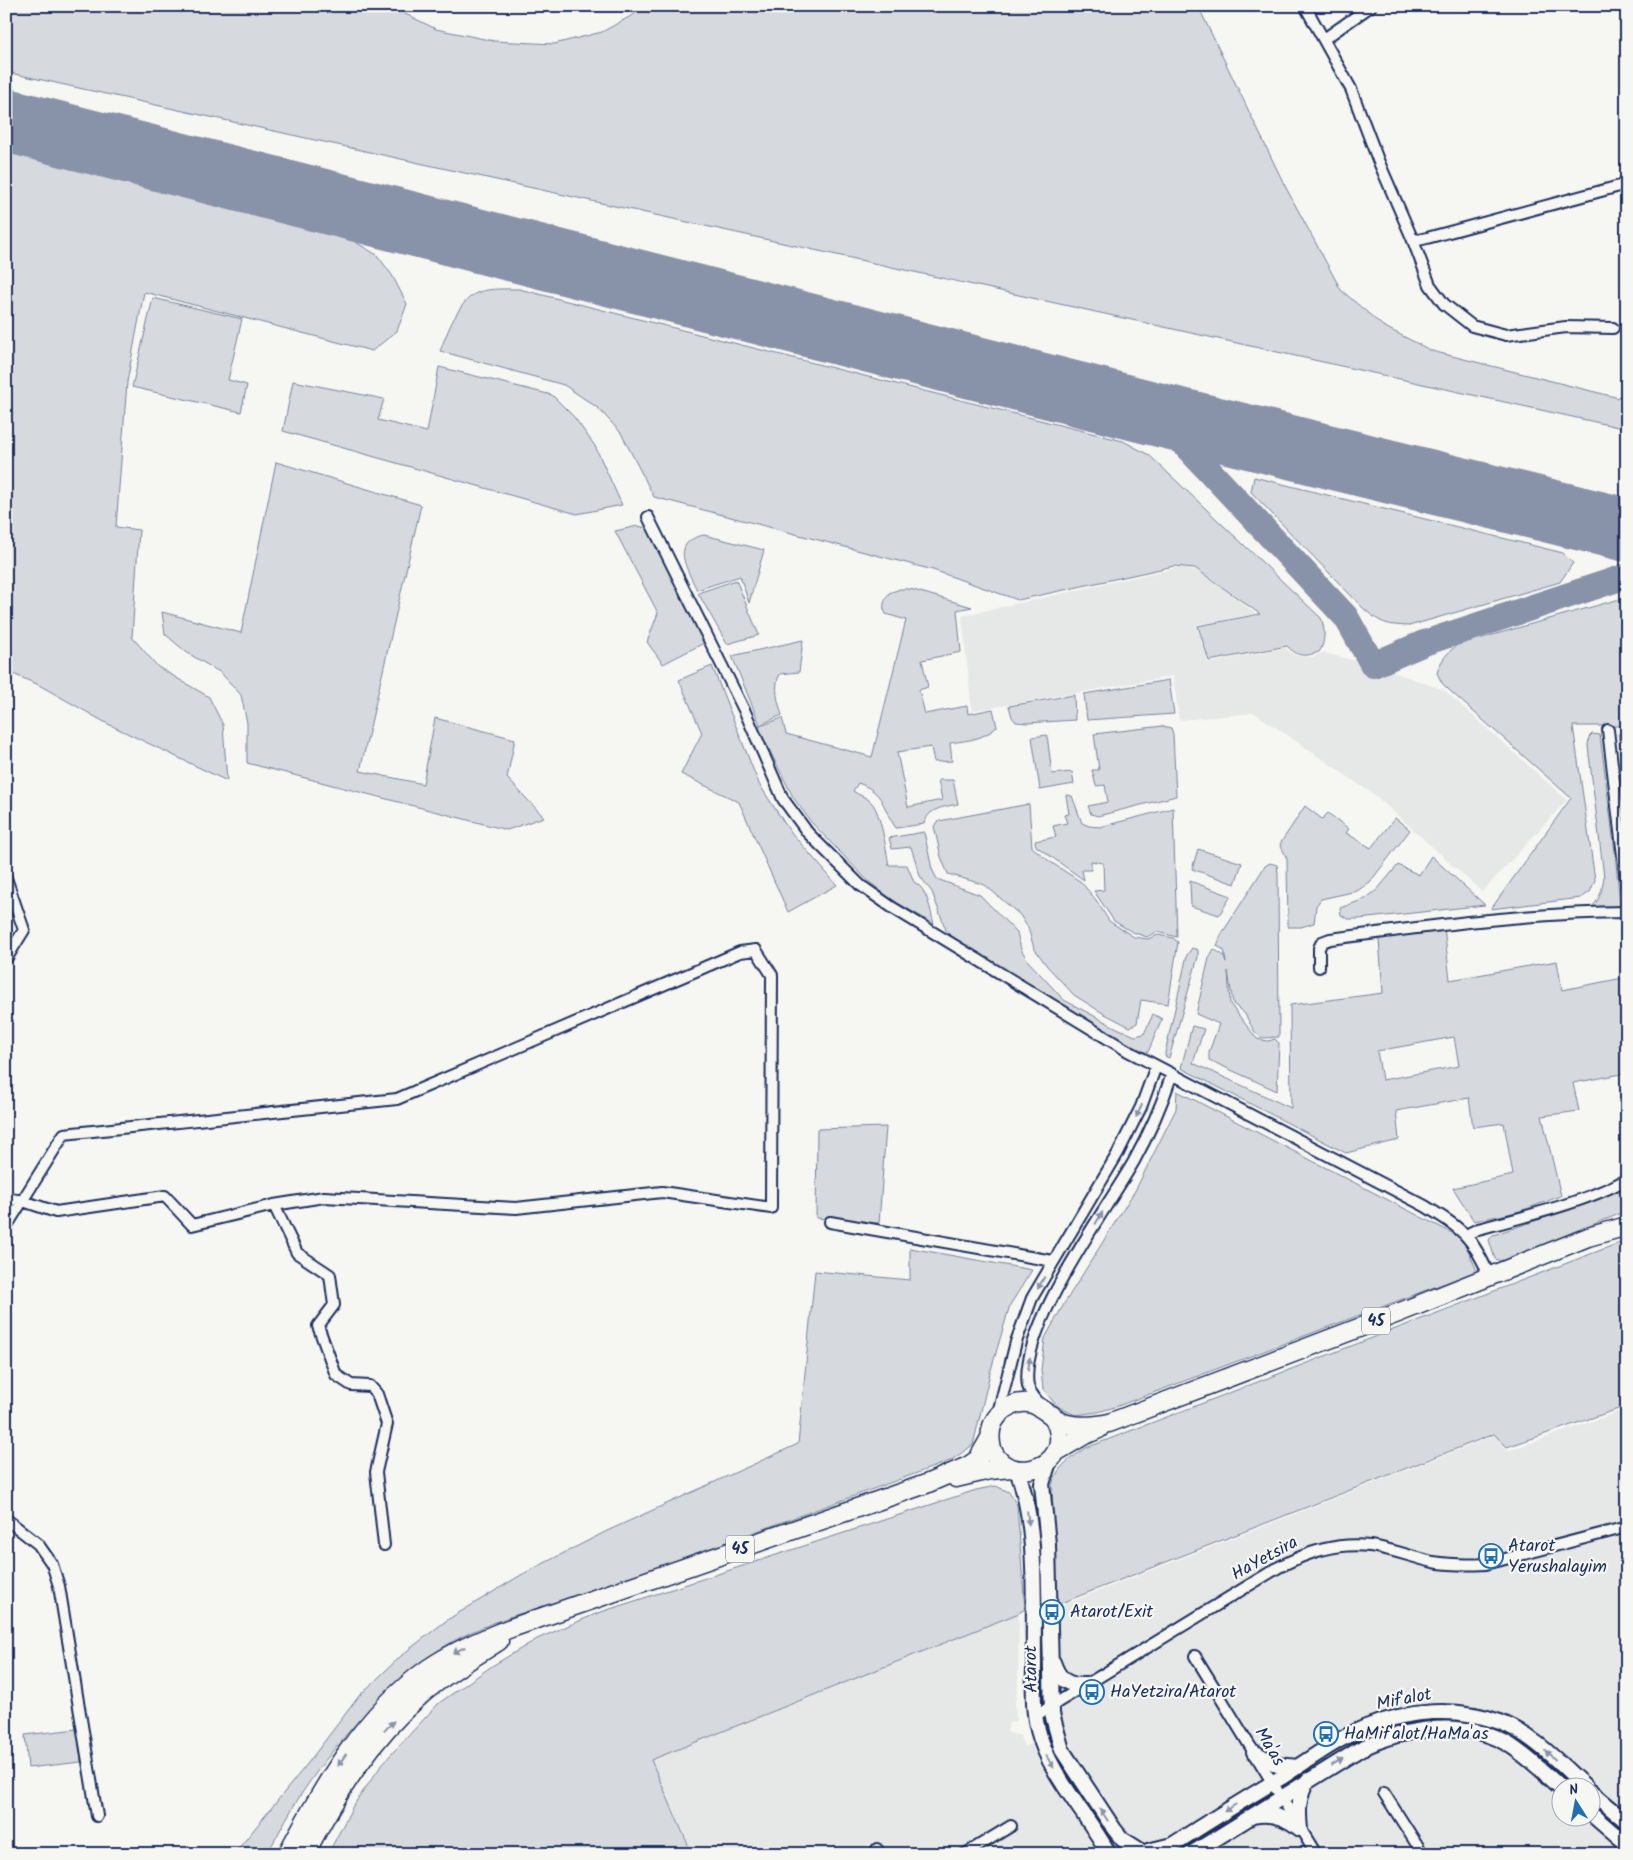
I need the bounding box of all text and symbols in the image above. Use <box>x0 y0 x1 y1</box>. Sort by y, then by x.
one-way arrow <box>1135 1104 1143 1119</box>
one-way arrow <box>1095 1212 1104 1225</box>
one-way arrow <box>1036 1276 1045 1289</box>
road number: 45 <box>1362 1308 1390 1334</box>
one-way arrow <box>1025 1355 1033 1371</box>
one-way arrow <box>1024 1510 1032 1526</box>
street label: HaYetsira <box>1226 1529 1304 1589</box>
place label: Atarot Yerushalayim <box>1508 1532 1607 1582</box>
road number: 45 <box>726 1536 754 1562</box>
bus stop icon: Atarot Yerushalayim <box>1478 1543 1504 1569</box>
place label: Atarot/Exit <box>1070 1598 1154 1627</box>
bus stop icon: Atarot/Exit <box>1039 1599 1065 1625</box>
street label: Atarot <box>1017 1644 1047 1693</box>
one-way arrow <box>452 1646 467 1654</box>
place label: HaYetzira/Atarot <box>1110 1678 1237 1707</box>
bus stop icon: HaYetzira/Atarot <box>1079 1679 1105 1705</box>
street label: Mif'alot <box>1374 1680 1435 1720</box>
one-way arrow <box>383 1720 395 1732</box>
place label: HaMif'alot/HaMa'as <box>1344 1720 1489 1749</box>
bus stop icon: HaMif'alot/HaMa'as <box>1313 1721 1339 1747</box>
street label: Ma'as <box>1246 1722 1292 1772</box>
one-way arrow <box>1544 1750 1557 1761</box>
one-way arrow <box>337 1753 347 1767</box>
one-way arrow <box>1046 1756 1055 1769</box>
one-way arrow <box>1331 1758 1344 1767</box>
north arrow <box>1550 1778 1600 1828</box>
text: N <box>1567 1779 1580 1802</box>
one-way arrow <box>1224 1804 1237 1813</box>
one-way arrow <box>1100 1808 1109 1821</box>

